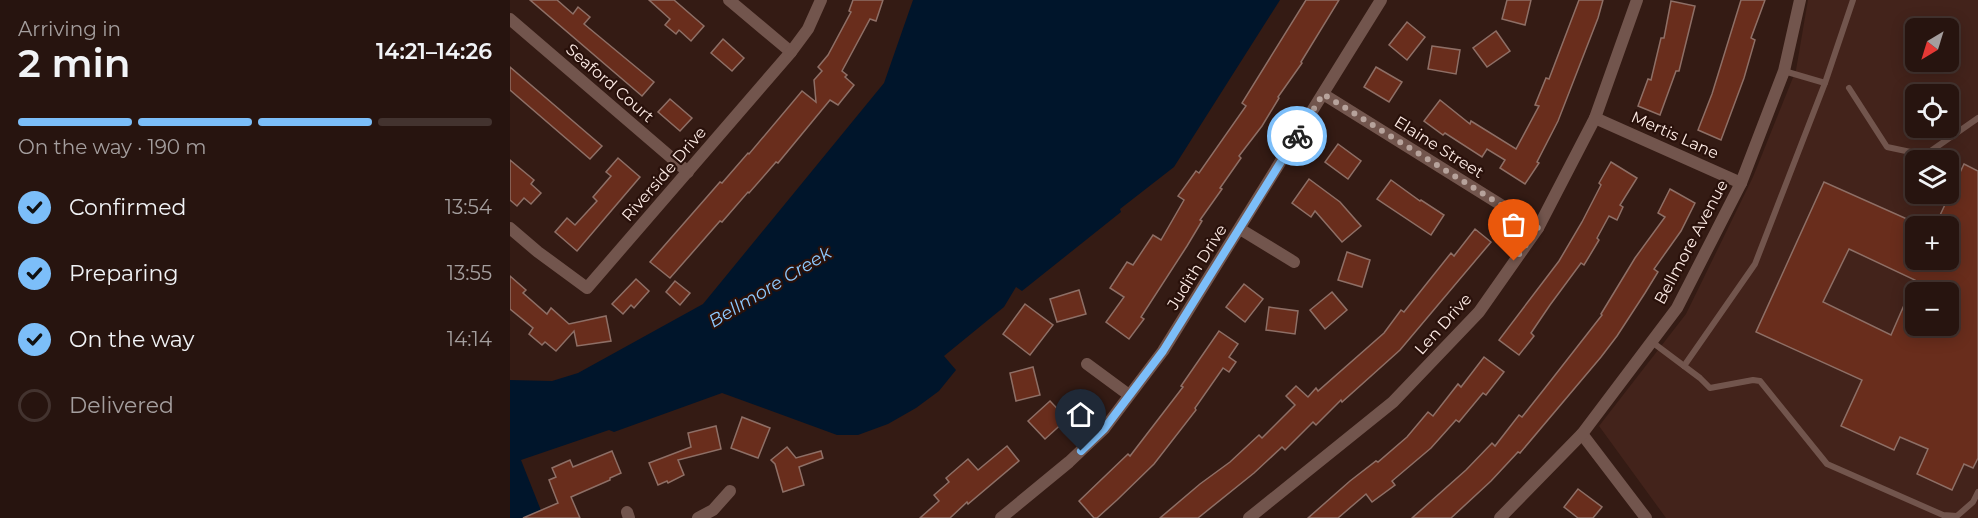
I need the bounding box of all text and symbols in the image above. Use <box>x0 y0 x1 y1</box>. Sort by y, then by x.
text: Arriving in <box>18 17 121 41</box>
north arrow <box>1905 18 1959 72</box>
map controls <box>1905 18 1959 336</box>
text: 14:21–14:26 <box>376 38 492 65</box>
text: 2 min <box>18 39 131 87</box>
street label: Seaford Court <box>562 40 658 127</box>
button: locate <box>1905 84 1959 138</box>
courier <box>1267 106 1327 166</box>
street label: Mertis Lane <box>1628 107 1722 163</box>
street label: Elaine Street <box>1391 112 1488 182</box>
icon: bike <box>1281 120 1314 153</box>
street label: Riverside Drive <box>618 123 710 225</box>
text: On the way · 190 m <box>18 135 207 159</box>
button: layers <box>1905 150 1959 204</box>
street label: Bellmore Avenue <box>1650 177 1732 307</box>
icon: check <box>18 191 51 224</box>
text: Confirmed <box>69 194 186 221</box>
text: 13:54 <box>445 195 492 219</box>
pin <box>1488 199 1539 261</box>
icon: bag <box>1497 208 1530 241</box>
button: + <box>1905 216 1959 270</box>
street label: Judith Drive <box>1163 221 1231 314</box>
water label: Bellmore Creek <box>705 241 837 332</box>
icon: check <box>18 257 51 290</box>
text: Preparing <box>69 260 178 287</box>
text: 13:55 <box>447 261 492 285</box>
button: − <box>1905 282 1959 336</box>
street label: Len Drive <box>1411 289 1475 359</box>
icon: check <box>18 323 51 356</box>
text: On the way <box>69 326 194 353</box>
text: 14:14 <box>447 327 492 351</box>
pin <box>1055 389 1106 451</box>
text: Delivered <box>69 392 174 419</box>
icon: home <box>1064 398 1097 431</box>

